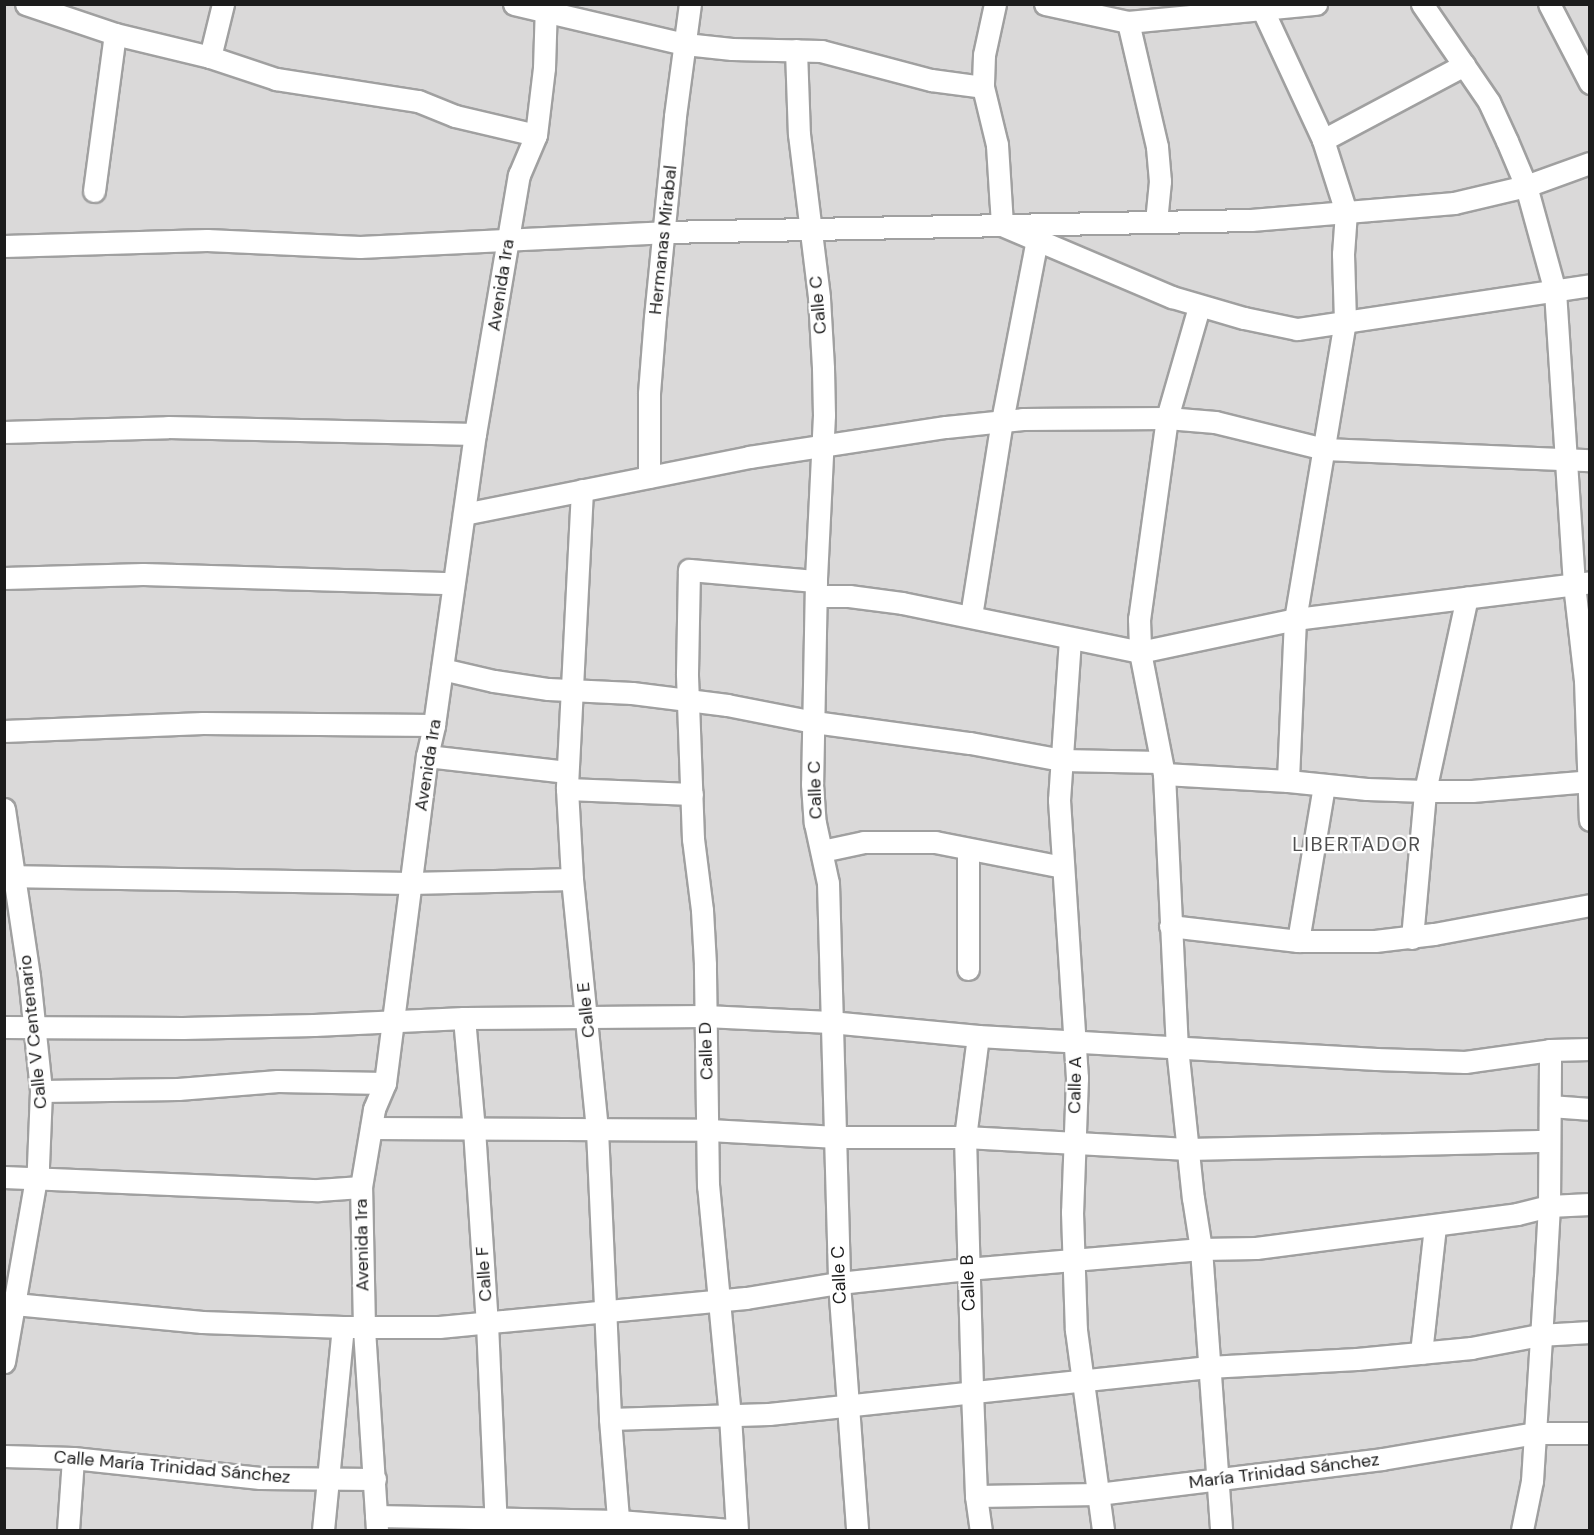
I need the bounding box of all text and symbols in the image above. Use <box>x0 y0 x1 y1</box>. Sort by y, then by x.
street label: Hermanas Mirabal <box>644 164 682 316</box>
street label: Avenida 1ra <box>483 237 519 333</box>
street label: Calle C <box>805 275 831 335</box>
street label: Avenida 1ra <box>410 717 446 813</box>
street label: Calle C <box>803 760 827 820</box>
district label: LIBERTADOR <box>1292 832 1422 856</box>
street label: Calle V Centenario <box>14 954 52 1110</box>
street label: Calle E <box>572 981 600 1039</box>
street label: Calle D <box>694 1022 718 1080</box>
street label: Calle A <box>1064 1056 1086 1114</box>
street label: Avenida 1ra <box>350 1198 374 1292</box>
street label: Calle C <box>827 1245 851 1305</box>
street label: Calle F <box>471 1246 497 1302</box>
street label: Calle B <box>956 1254 980 1312</box>
street label: Calle María Trinidad Sánchez <box>53 1446 291 1488</box>
street label: María Trinidad Sánchez <box>1188 1449 1380 1493</box>

